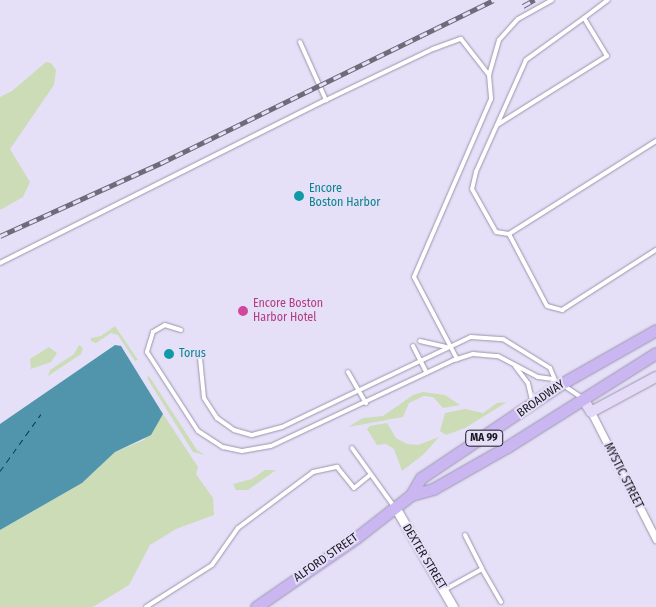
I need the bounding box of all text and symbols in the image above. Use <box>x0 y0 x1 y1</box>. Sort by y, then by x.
place label: Encore Boston Harbor <box>309 182 380 210</box>
marker: Encore Boston Harbor <box>293 190 305 202</box>
place label: Encore Boston Harbor Hotel <box>253 297 323 325</box>
marker: Encore Boston Harbor Hotel <box>237 305 249 317</box>
place label: Torus <box>179 347 206 361</box>
marker: Torus <box>163 348 175 360</box>
street label: BROADWAY <box>515 378 567 420</box>
road number: MA 99 <box>464 429 504 446</box>
street label: MYSTIC STREET <box>600 441 646 511</box>
street label: DEXTER STREET <box>399 522 449 592</box>
street label: ALFORD STREET <box>291 531 361 585</box>

